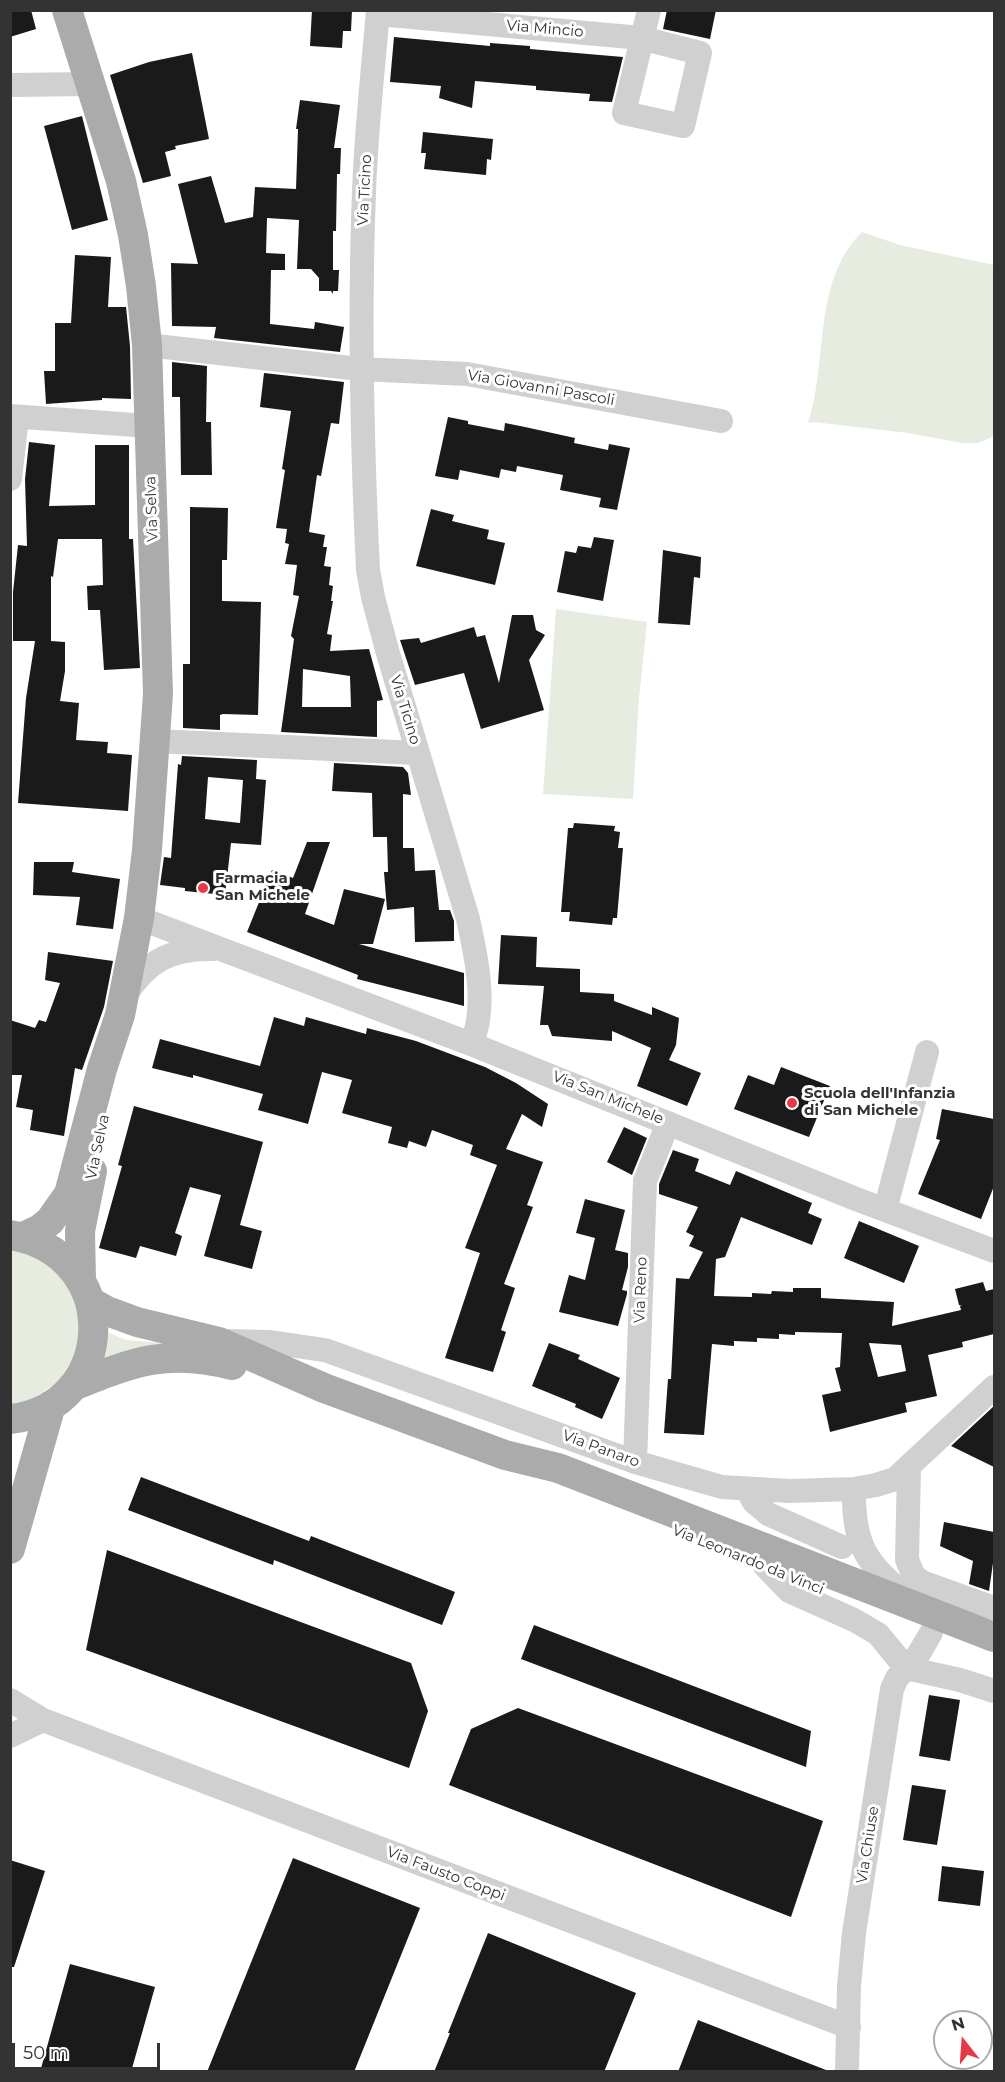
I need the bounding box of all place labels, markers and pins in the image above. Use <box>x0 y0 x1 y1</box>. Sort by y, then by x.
place label: Farmacia San Michele <box>215 870 310 905</box>
marker: Farmacia San Michele <box>196 881 210 895</box>
place label: Scuola dell'Infanzia di San Michele <box>804 1085 955 1120</box>
marker: Scuola dell'Infanzia di San Michele <box>785 1096 799 1110</box>

